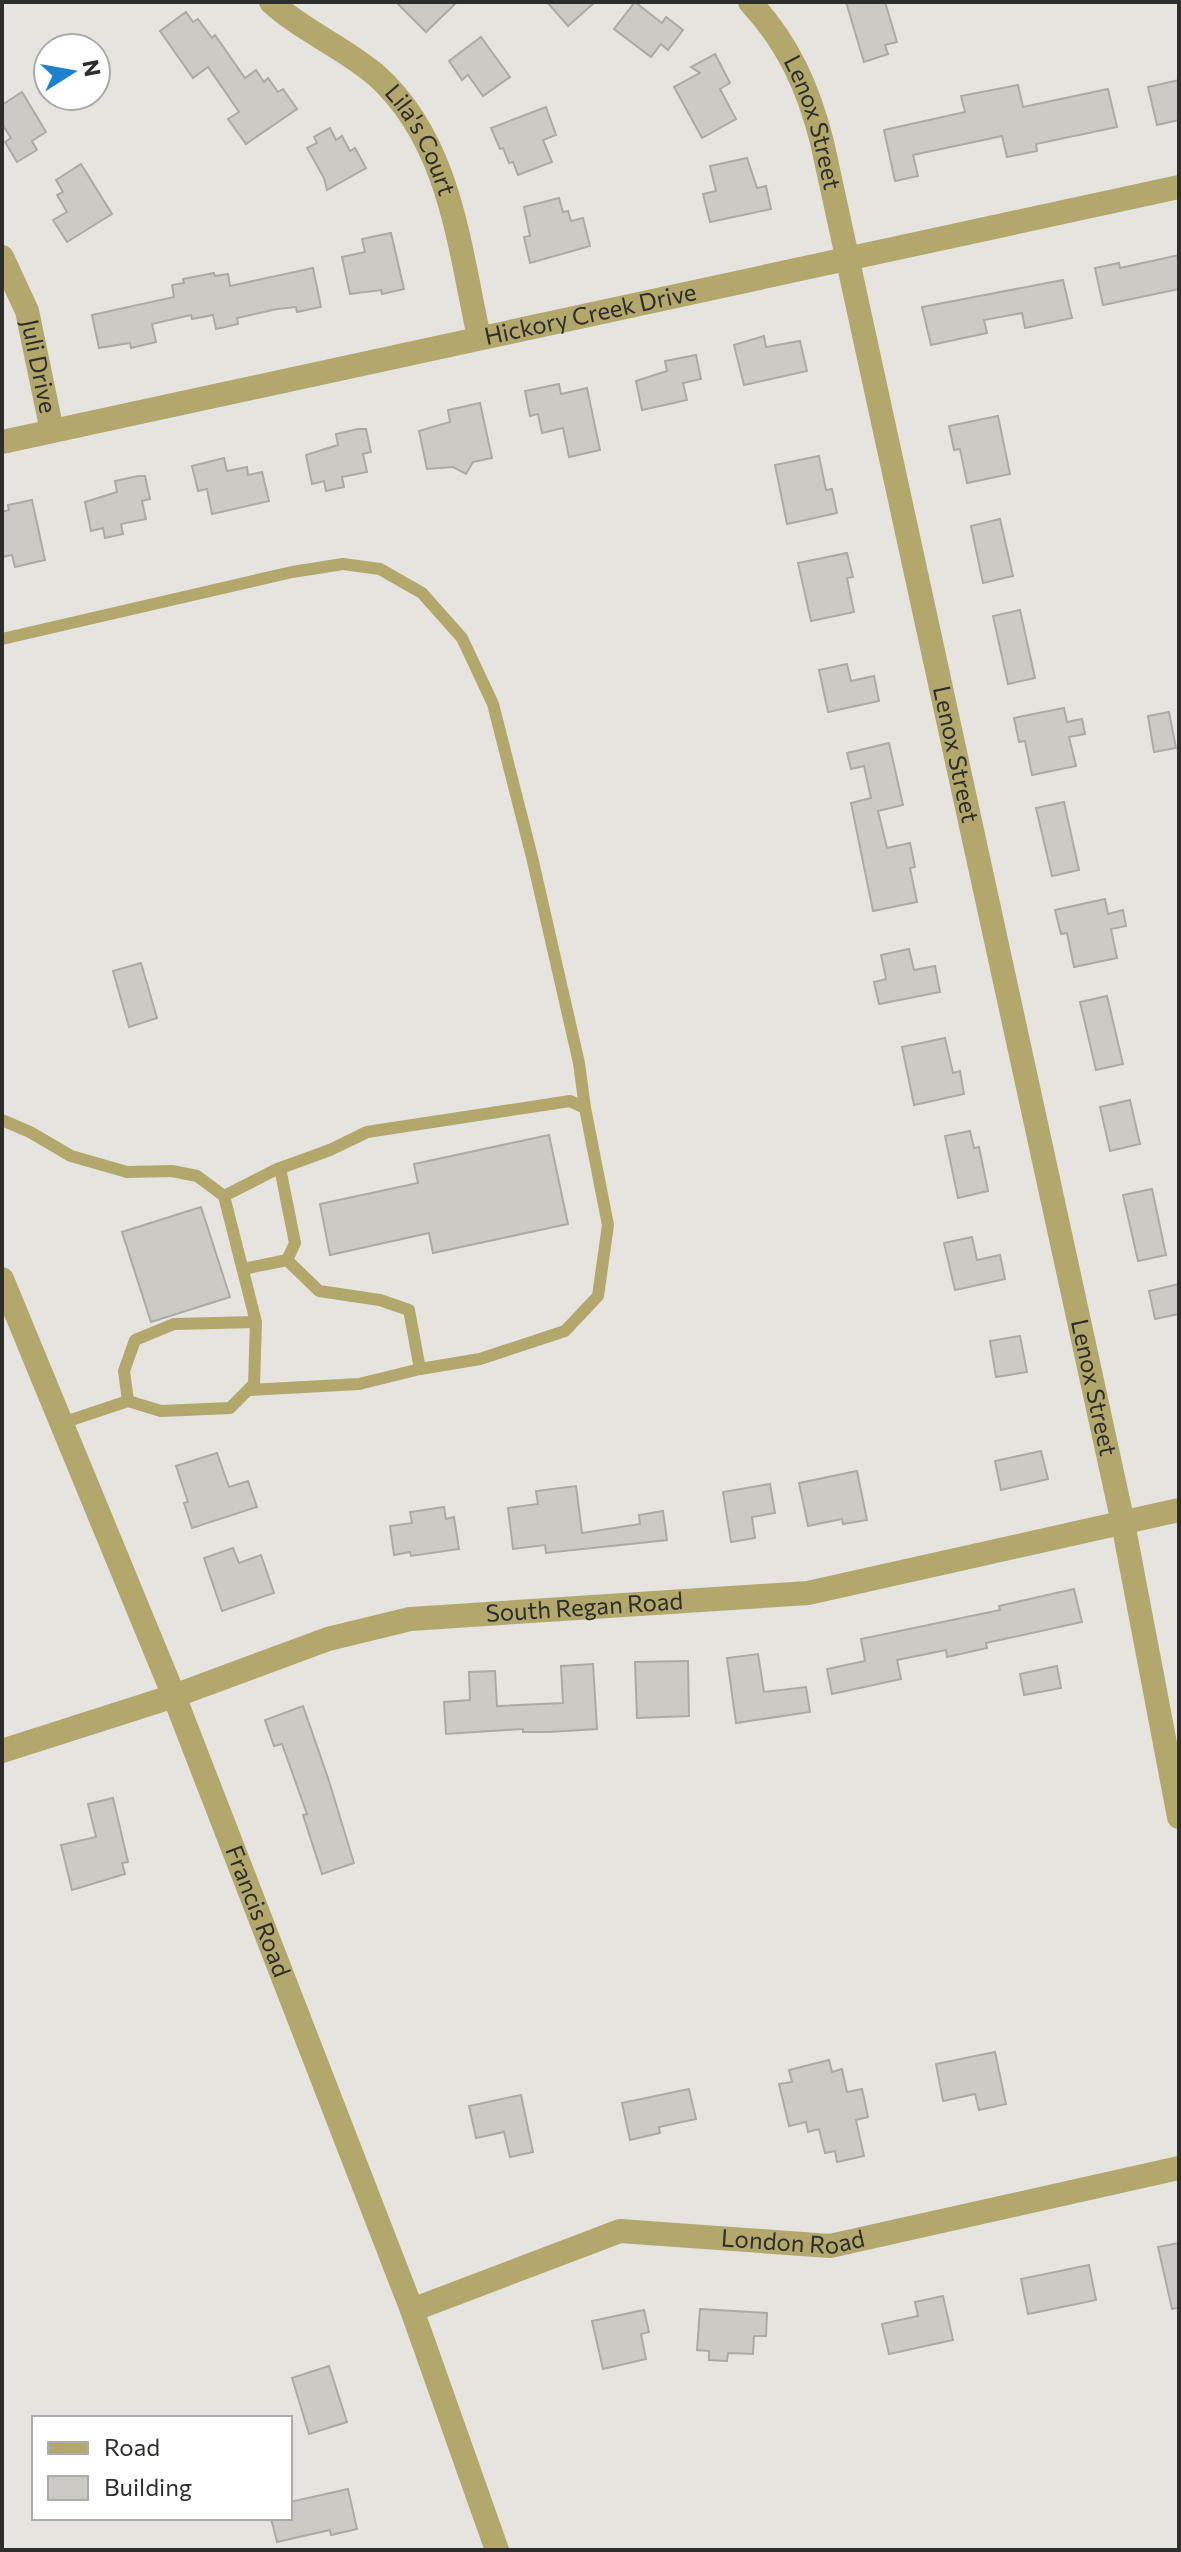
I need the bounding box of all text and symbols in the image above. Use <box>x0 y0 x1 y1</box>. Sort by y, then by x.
north arrow <box>32 32 112 112</box>
street label: Lenox Street <box>779 50 848 192</box>
text: N <box>77 57 107 79</box>
street label: Lila's Court <box>380 77 463 199</box>
street label: Hickory Creek Drive <box>481 276 699 350</box>
street label: Juli Drive <box>16 316 64 416</box>
street label: Lenox Street <box>928 683 986 825</box>
street label: Lenox Street <box>1066 1316 1124 1459</box>
street label: South Regan Road <box>485 1585 684 1627</box>
street label: Francis Road <box>220 1841 297 1981</box>
street label: London Road <box>720 2222 867 2260</box>
legend <box>32 2416 292 2520</box>
text: Road <box>104 2432 160 2461</box>
text: Building <box>104 2472 192 2501</box>

